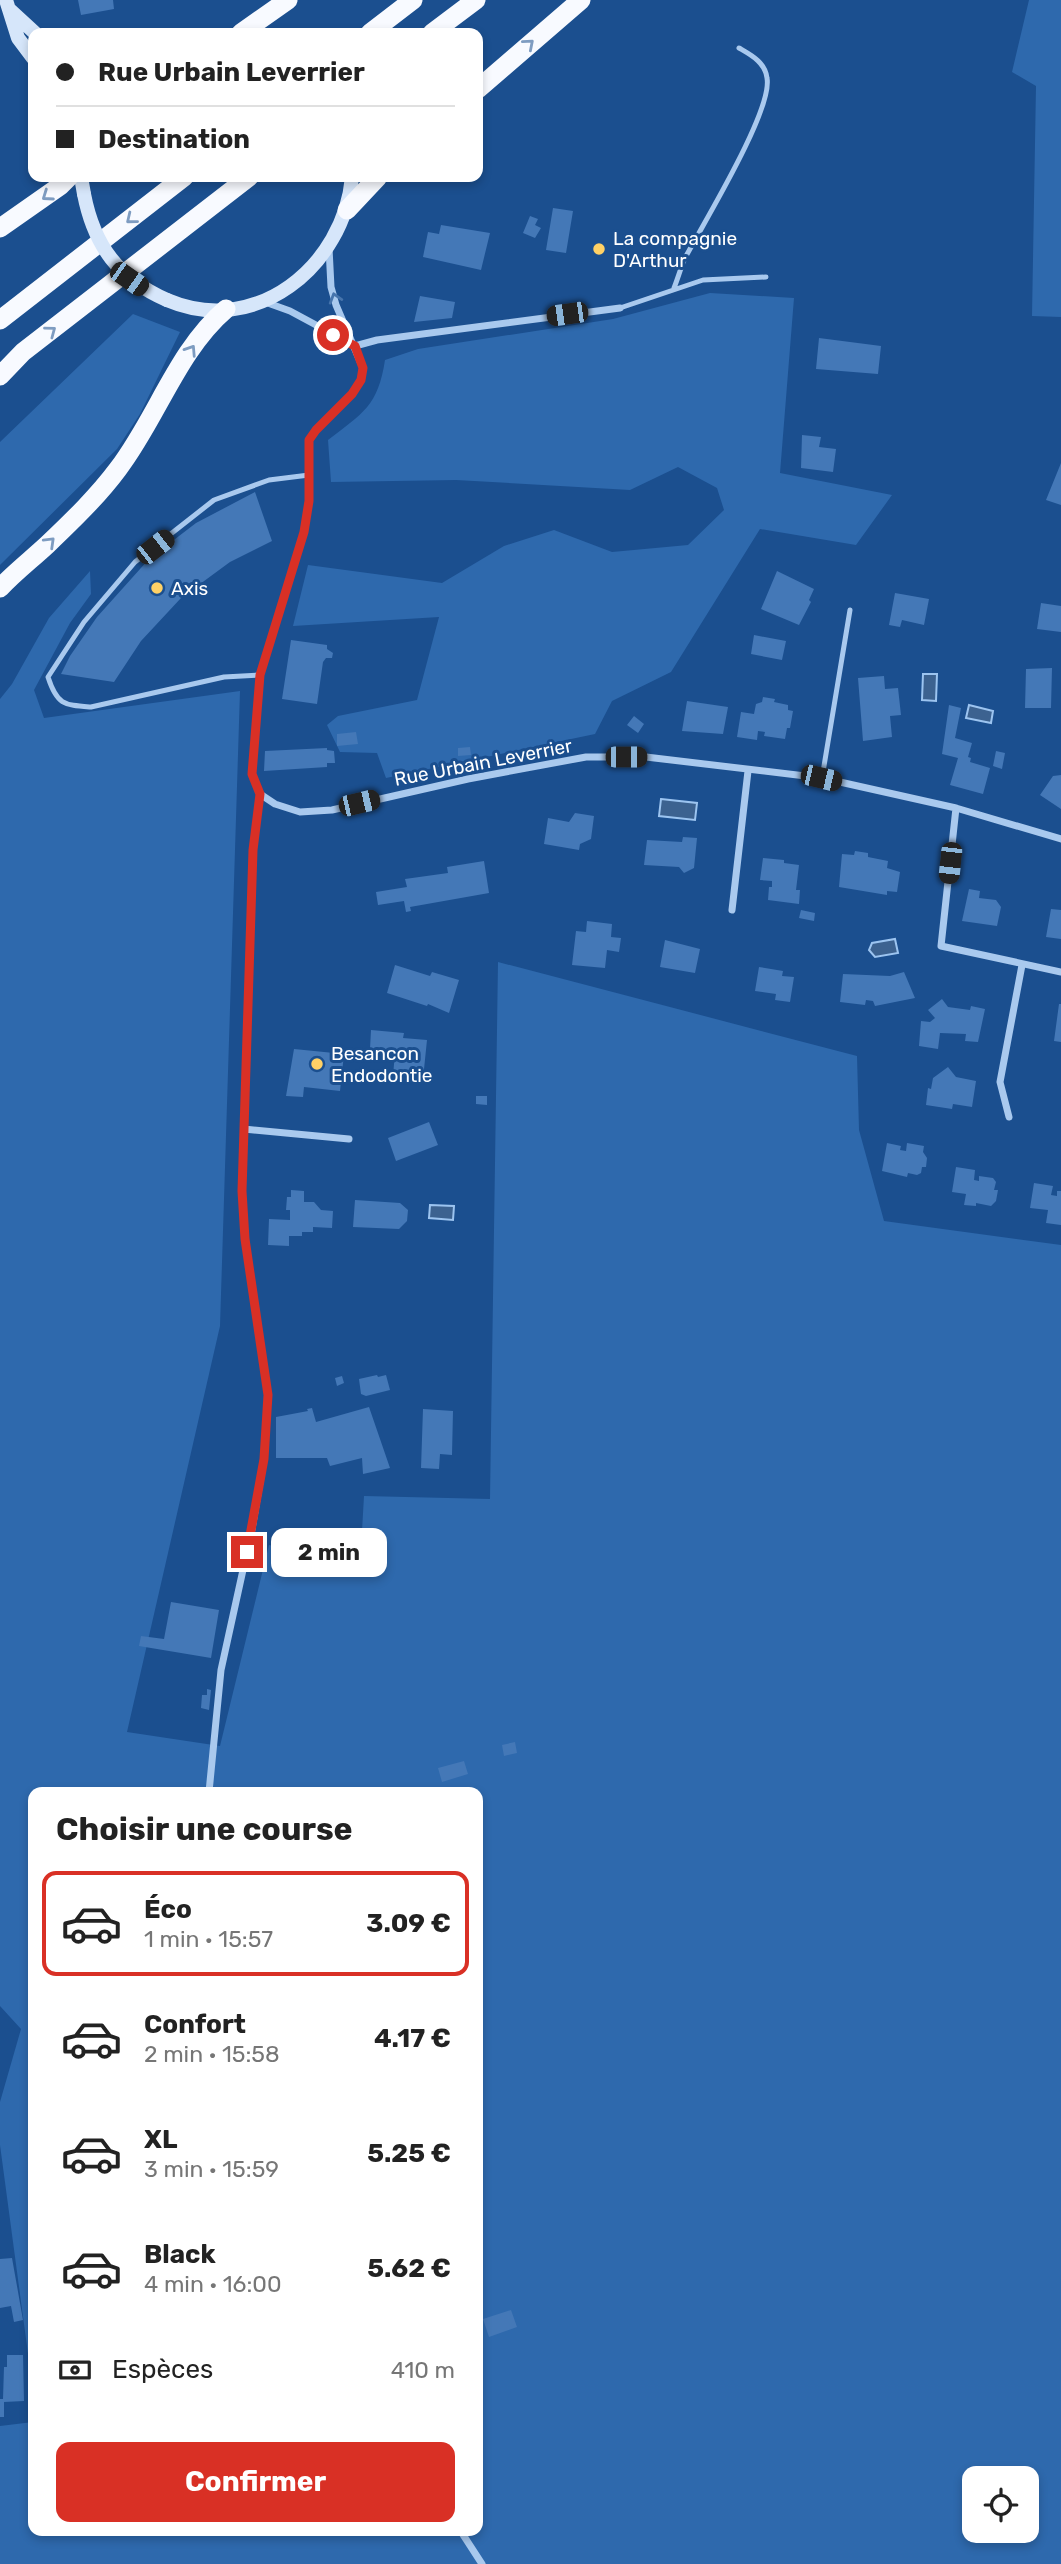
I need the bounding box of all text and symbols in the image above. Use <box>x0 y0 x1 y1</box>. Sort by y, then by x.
one-way arrow <box>520 40 533 52</box>
text: Rue Urbain Leverrier <box>98 57 365 88</box>
text: Destination <box>98 124 250 155</box>
one-way arrow <box>42 187 55 200</box>
one-way arrow <box>126 210 138 223</box>
place label: La compagnie D'Arthur <box>613 227 737 272</box>
marker: La compagnie D'Arthur <box>591 241 607 257</box>
car <box>106 258 153 300</box>
one-way arrow <box>328 293 343 305</box>
car <box>545 301 590 327</box>
route start <box>317 319 349 351</box>
one-way arrow <box>44 327 56 339</box>
one-way arrow <box>183 345 195 358</box>
car <box>132 526 179 568</box>
one-way arrow <box>42 537 55 550</box>
place label: Axis <box>171 577 208 600</box>
marker: Axis <box>149 580 165 596</box>
street label: Rue Urbain Leverrier <box>392 734 575 791</box>
car <box>606 747 648 768</box>
car <box>799 763 844 793</box>
car <box>337 788 382 818</box>
car <box>938 841 963 885</box>
place label: Besancon Endodontie <box>331 1042 433 1087</box>
marker: Besancon Endodontie <box>309 1056 325 1072</box>
callout: 2 min <box>272 1528 387 1576</box>
route end <box>231 1536 263 1568</box>
text: 2 min <box>298 1538 360 1566</box>
text: Choisir une course <box>56 1810 353 1848</box>
icon: car <box>60 1892 123 1955</box>
text: Éco <box>144 1894 192 1925</box>
text: 3.09 € <box>366 1908 451 1939</box>
text: 1 min · 15:57 <box>144 1925 273 1953</box>
icon: car <box>60 2007 123 2070</box>
text: Confort <box>144 2009 246 2040</box>
text: 4.17 € <box>374 2023 451 2054</box>
text: 2 min · 15:58 <box>144 2040 280 2068</box>
icon: car <box>60 2122 123 2185</box>
text: XL <box>144 2124 177 2155</box>
text: 5.25 € <box>367 2138 451 2169</box>
text: 3 min · 15:59 <box>144 2155 279 2183</box>
icon: car <box>60 2237 123 2300</box>
text: Black <box>144 2239 216 2270</box>
text: 5.62 € <box>367 2253 451 2284</box>
text: 4 min · 16:00 <box>144 2270 282 2298</box>
icon: cash <box>56 2351 94 2389</box>
text: Espèces <box>112 2354 213 2385</box>
text: 410 m <box>391 2356 455 2384</box>
button: Confirmer <box>56 2442 455 2522</box>
map controls <box>962 2466 1039 2543</box>
button: locate <box>962 2466 1039 2543</box>

